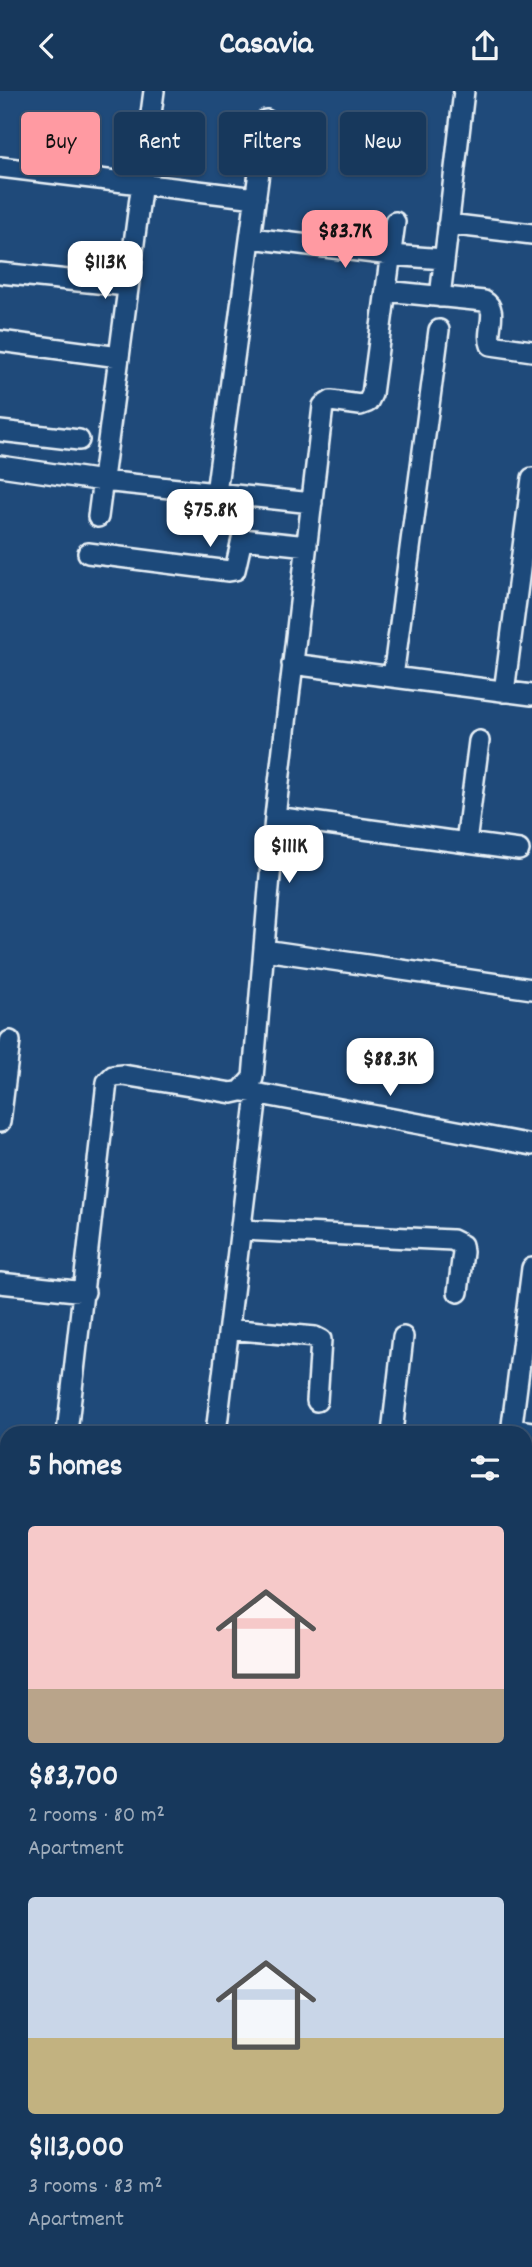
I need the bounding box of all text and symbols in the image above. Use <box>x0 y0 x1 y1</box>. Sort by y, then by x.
text: Casavia <box>219 23 313 69</box>
icon: back <box>28 27 66 65</box>
icon: share <box>466 27 504 65</box>
chip: Buy <box>21 112 100 175</box>
chip: Rent <box>114 112 205 175</box>
chip: Filters <box>219 112 326 175</box>
chip: New <box>340 112 426 175</box>
pin: $83.7K <box>288 211 402 270</box>
text: $83.7K <box>318 216 372 249</box>
pin: $113K <box>56 241 154 301</box>
text: $113K <box>84 247 126 280</box>
pin: $75.8K <box>153 489 267 549</box>
text: $75.8K <box>183 495 237 528</box>
pin: $111K <box>240 825 338 885</box>
text: $111K <box>270 831 308 864</box>
pin: $88.3K <box>333 1039 447 1098</box>
text: $88.3K <box>363 1044 417 1077</box>
text: 5 homes <box>28 1447 122 1490</box>
icon: filters <box>466 1449 504 1487</box>
icon: home <box>203 1571 329 1697</box>
text: $83,700 <box>28 1757 118 1800</box>
text: 2 rooms · 80 m² <box>28 1800 165 1833</box>
text: Apartment <box>28 1833 124 1866</box>
icon: home <box>203 1942 329 2068</box>
text: $113,000 <box>28 2128 124 2171</box>
text: 3 rooms · 83 m² <box>28 2171 163 2204</box>
text: Apartment <box>28 2204 124 2237</box>

